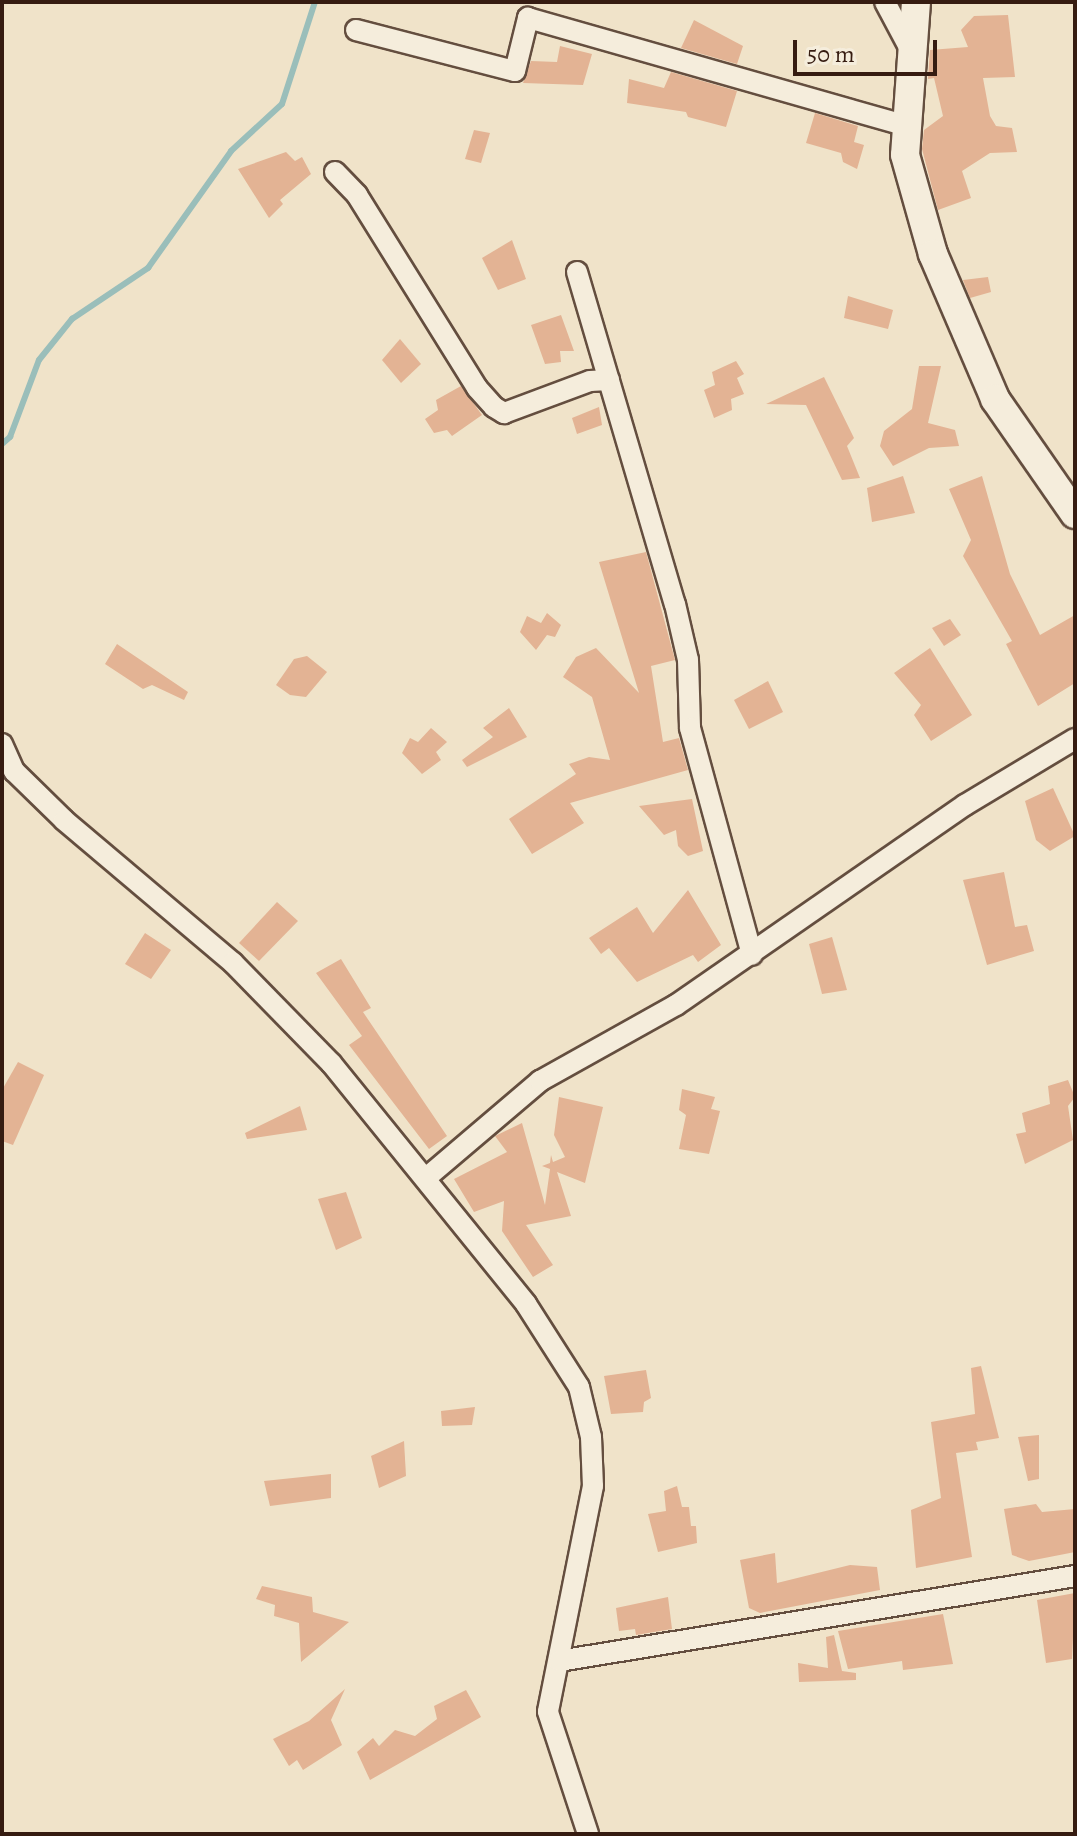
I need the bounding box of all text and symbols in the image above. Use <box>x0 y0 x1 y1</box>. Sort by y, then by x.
scale bar <box>797 24 941 74</box>
text: 50 m <box>807 38 855 70</box>

